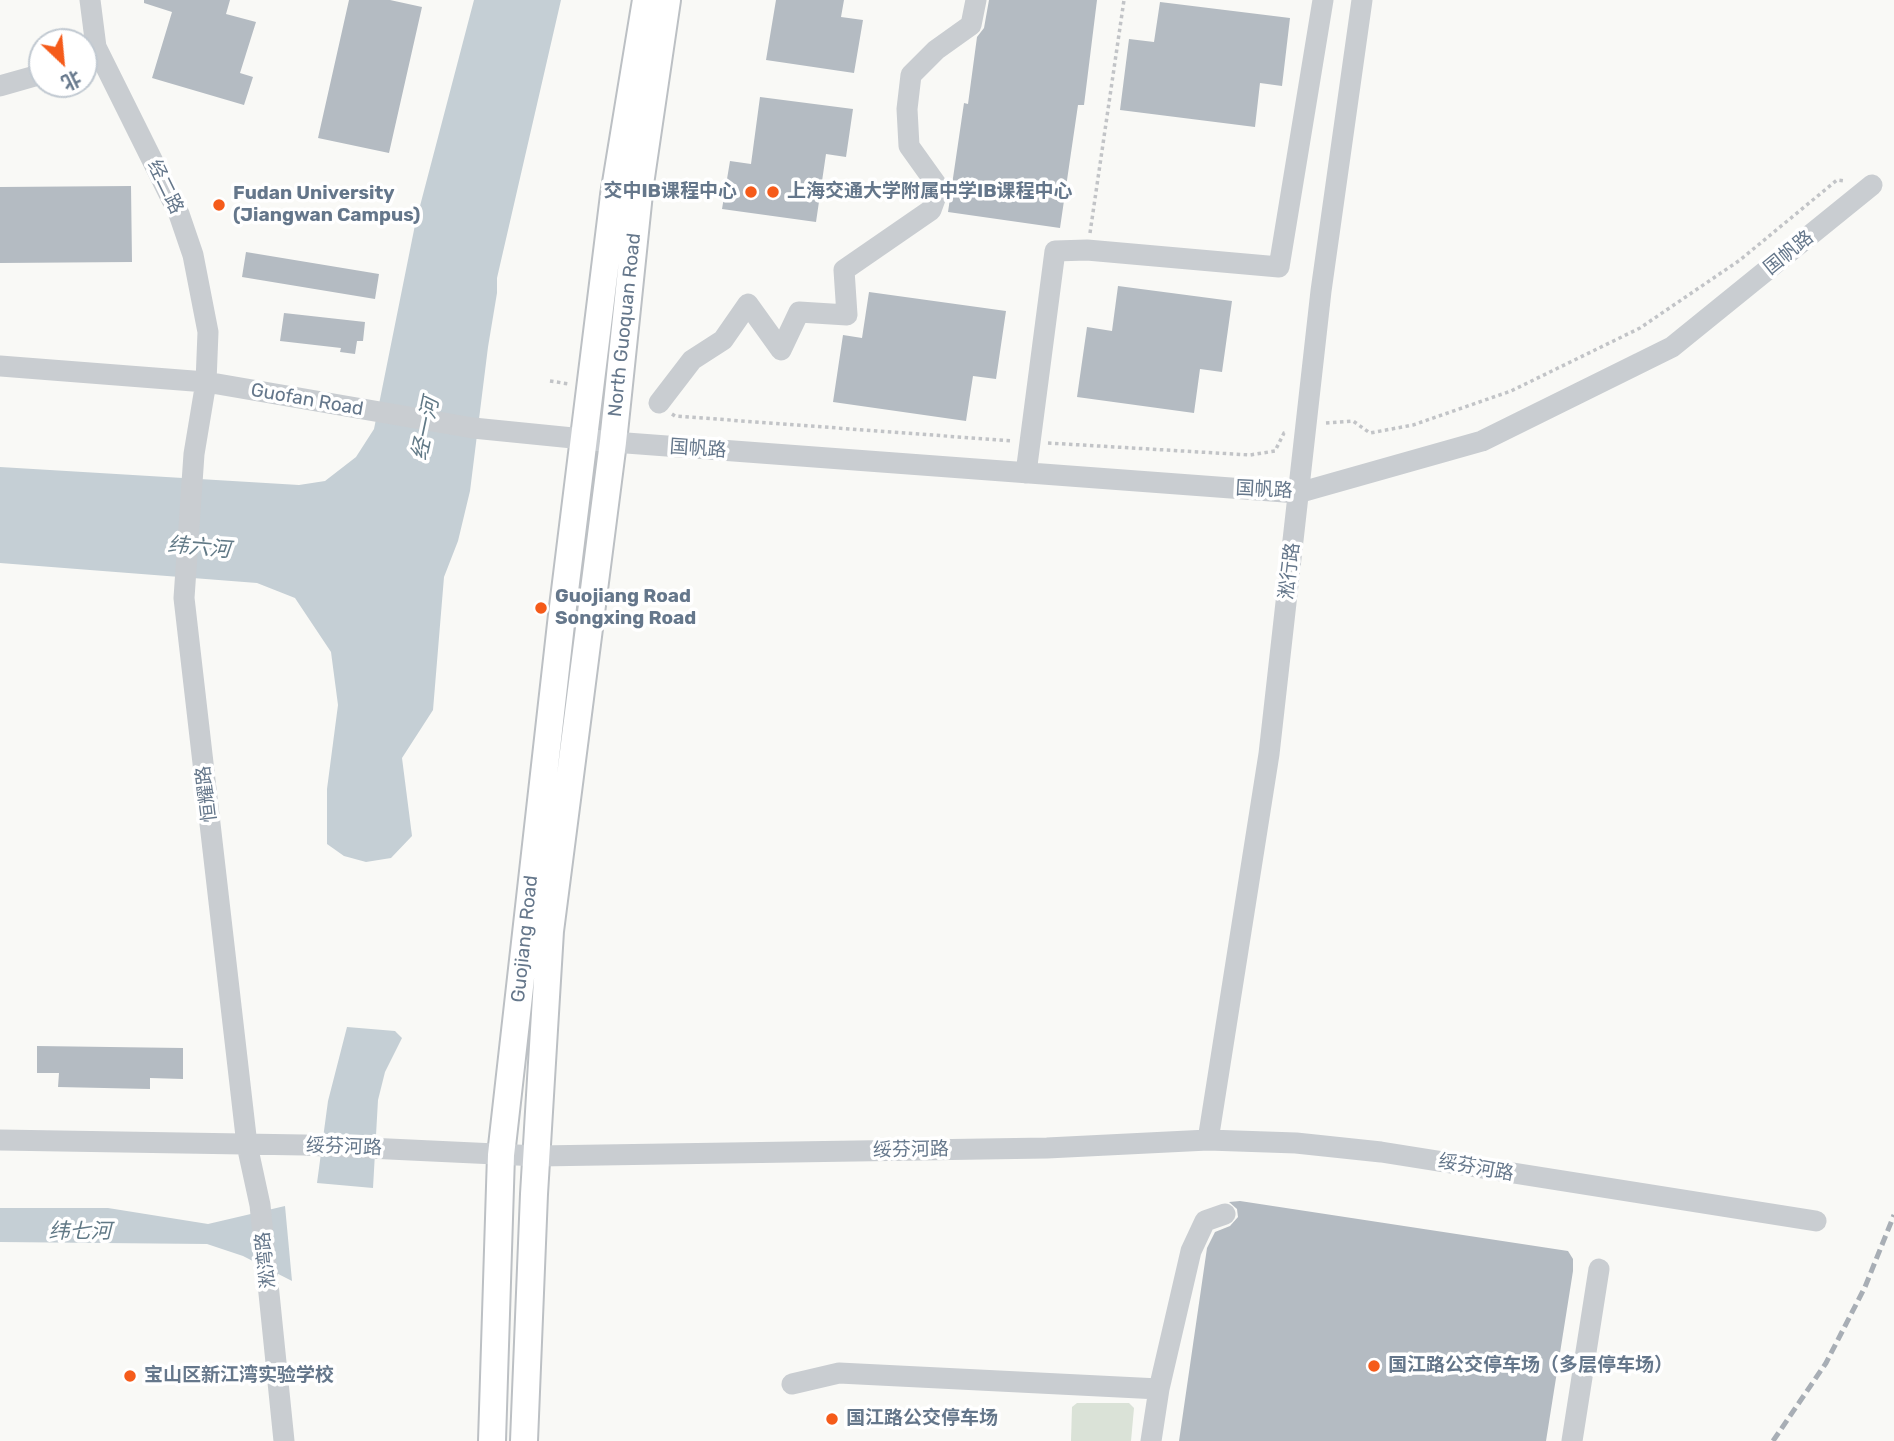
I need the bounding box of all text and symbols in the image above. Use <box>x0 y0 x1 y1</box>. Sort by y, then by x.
north arrow <box>28 28 98 98</box>
text: 北 <box>58 66 85 95</box>
street label: 经二路 <box>142 156 188 218</box>
place label: 交中IB课程中心 <box>603 181 737 203</box>
place label: 上海交通大学附属中学IB课程中心 <box>787 181 1073 203</box>
place label: Fudan University (Jiangwan Campus) <box>233 183 420 227</box>
marker: 交中IB课程中心 <box>743 184 759 200</box>
marker: 上海交通大学附属中学IB课程中心 <box>765 184 781 200</box>
marker: Fudan University (Jiangwan Campus) <box>211 197 227 213</box>
street label: 国帆路 <box>1760 226 1818 280</box>
street label: North Guoquan Road <box>604 232 646 418</box>
street label: Guofan Road <box>249 379 365 421</box>
water label: 经一河 <box>407 396 445 462</box>
street label: 国帆路 <box>669 436 727 462</box>
street label: 国帆路 <box>1235 477 1293 503</box>
water label: 纬六河 <box>167 533 231 563</box>
street label: 淞行路 <box>1275 541 1305 601</box>
place label: Guojiang Road Songxing Road <box>555 586 696 630</box>
marker: Guojiang Road Songxing Road <box>533 600 549 616</box>
street label: 恒耀路 <box>192 764 222 824</box>
street label: Guojiang Road <box>507 874 543 1004</box>
street label: 绥芬河路 <box>306 1134 382 1160</box>
street label: 绥芬河路 <box>873 1138 949 1162</box>
street label: 绥芬河路 <box>1437 1150 1515 1186</box>
water label: 纬七河 <box>49 1219 111 1245</box>
street label: 淞湾路 <box>252 1230 280 1290</box>
place label: 国江路公交停车场（多层停车场） <box>1388 1355 1673 1377</box>
marker: 国江路公交停车场（多层停车场） <box>1366 1358 1382 1374</box>
place label: 宝山区新江湾实验学校 <box>144 1365 334 1387</box>
marker: 宝山区新江湾实验学校 <box>122 1368 138 1384</box>
place label: 国江路公交停车场 <box>846 1408 998 1430</box>
marker: 国江路公交停车场 <box>824 1411 840 1427</box>

